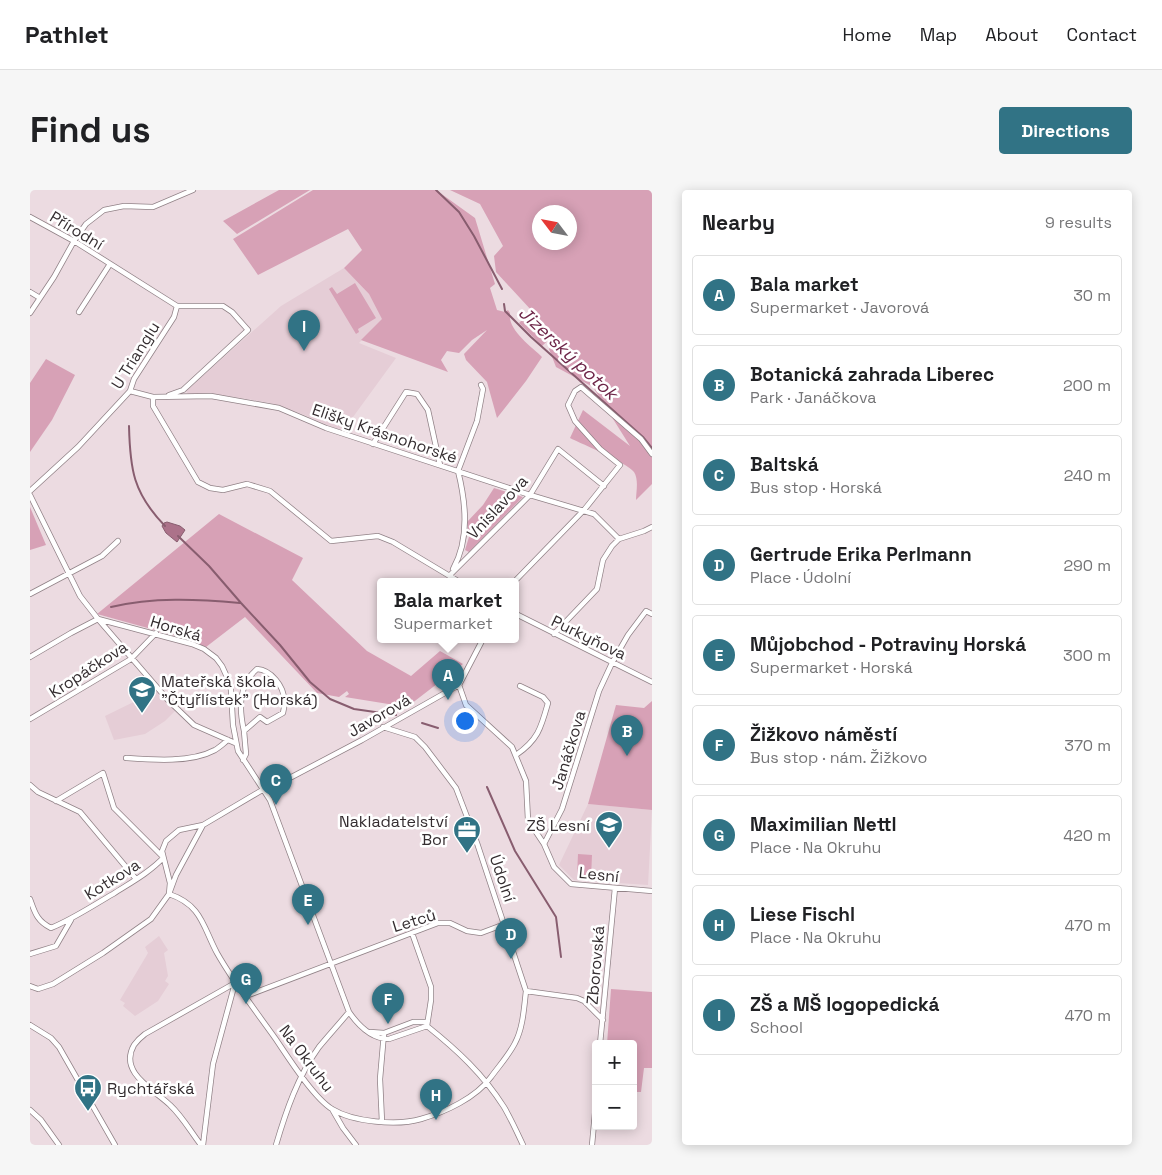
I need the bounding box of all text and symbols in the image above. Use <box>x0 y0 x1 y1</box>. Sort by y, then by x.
text: Pathlet <box>25 19 109 50</box>
text: Home <box>843 23 892 46</box>
text: Map <box>920 23 957 46</box>
text: About <box>985 23 1039 46</box>
text: Contact <box>1067 23 1137 46</box>
button: Directions <box>999 107 1132 154</box>
text: Find us <box>30 108 151 152</box>
north arrow <box>532 205 577 250</box>
street label: Přírodní <box>46 206 108 255</box>
text: Nearby <box>702 209 775 236</box>
text: 9 results <box>1045 212 1112 233</box>
text: Bala market <box>750 272 859 297</box>
text: A <box>714 285 724 306</box>
text: 30 m <box>1073 285 1111 306</box>
text: Supermarket · Javorová <box>750 297 929 318</box>
water label: Jizerský potok <box>514 301 624 406</box>
pin: I <box>288 310 320 351</box>
street label: U Trianglu <box>107 318 164 393</box>
text: Botanická zahrada Liberec <box>750 362 994 387</box>
text: B <box>714 375 724 396</box>
text: 200 m <box>1063 375 1111 396</box>
text: Park · Janáčkova <box>750 387 876 408</box>
street label: Elišky Krásnohorské <box>309 399 460 468</box>
text: Baltská <box>750 452 819 477</box>
text: C <box>714 465 724 486</box>
text: 240 m <box>1064 465 1111 486</box>
street label: Vnislavova <box>462 471 532 544</box>
text: Bus stop · Horská <box>750 477 882 498</box>
text: Gertrude Erika Perlmann <box>750 542 972 567</box>
text: D <box>714 555 724 576</box>
text: 290 m <box>1063 555 1111 576</box>
text: Place · Údolní <box>750 567 851 588</box>
popup <box>377 578 519 643</box>
text: Bala market <box>394 588 502 613</box>
street label: Purkyňova <box>548 610 630 665</box>
street label: Horská <box>148 611 204 646</box>
text: Supermarket <box>394 613 493 634</box>
text: Můjobchod - Potraviny Horská <box>750 632 1026 657</box>
street label: Kropáčkova <box>45 636 132 703</box>
text: E <box>715 645 723 666</box>
text: 300 m <box>1063 645 1111 666</box>
text: Supermarket · Horská <box>750 657 913 678</box>
pin: A <box>432 659 464 700</box>
place label: Mateřská škola "Čtyřlístek" (Horská) <box>161 671 318 710</box>
school or university icon: Mateřská škola "Čtyřlístek" (Horská) <box>127 675 157 714</box>
street label: Javorová <box>344 689 414 742</box>
your location <box>452 708 478 734</box>
street label: Janáčkova <box>546 708 591 792</box>
pin: B <box>611 715 643 756</box>
text: Žižkovo náměstí <box>750 722 897 747</box>
text: F <box>715 735 723 756</box>
text: 370 m <box>1064 735 1111 756</box>
text: Bus stop · nám. Žižkovo <box>750 747 927 768</box>
pin: C <box>260 764 292 805</box>
school or university icon: ZŠ Lesní <box>594 810 624 849</box>
place label: Nakladatelství Bor <box>339 811 448 850</box>
text: Maximilian Nettl <box>750 812 897 837</box>
office icon: Nakladatelství Bor <box>452 815 482 854</box>
place label: ZŠ Lesní <box>527 815 590 836</box>
text: G <box>714 825 724 846</box>
text: 420 m <box>1063 825 1111 846</box>
text: Place · Na Okruhu <box>750 837 881 858</box>
street label: Údolní <box>485 852 520 905</box>
street label: Kotkova <box>81 854 144 905</box>
street label: Lesní <box>578 862 620 887</box>
pin: E <box>292 884 324 925</box>
text: Liese Fischl <box>750 902 855 927</box>
street label: Letců <box>390 904 438 937</box>
text: H <box>714 915 724 936</box>
text: 470 m <box>1064 915 1111 936</box>
pin: D <box>495 918 527 959</box>
street label: Zborovská <box>582 925 609 1005</box>
text: Place · Na Okruhu <box>750 927 881 948</box>
pin: G <box>230 963 262 1004</box>
pin: F <box>372 983 404 1024</box>
text: ZŠ a MŠ logopedická <box>750 992 940 1017</box>
text: I <box>717 1005 721 1026</box>
text: 470 m <box>1064 1005 1111 1026</box>
text: School <box>750 1017 803 1038</box>
street label: Na Okruhu <box>275 1021 339 1096</box>
map controls <box>592 1040 637 1130</box>
button: + <box>592 1040 637 1085</box>
bus stop icon: Rychtářská <box>73 1073 103 1112</box>
place label: Rychtářská <box>107 1078 195 1099</box>
pin: H <box>420 1079 452 1120</box>
button: − <box>592 1085 637 1130</box>

